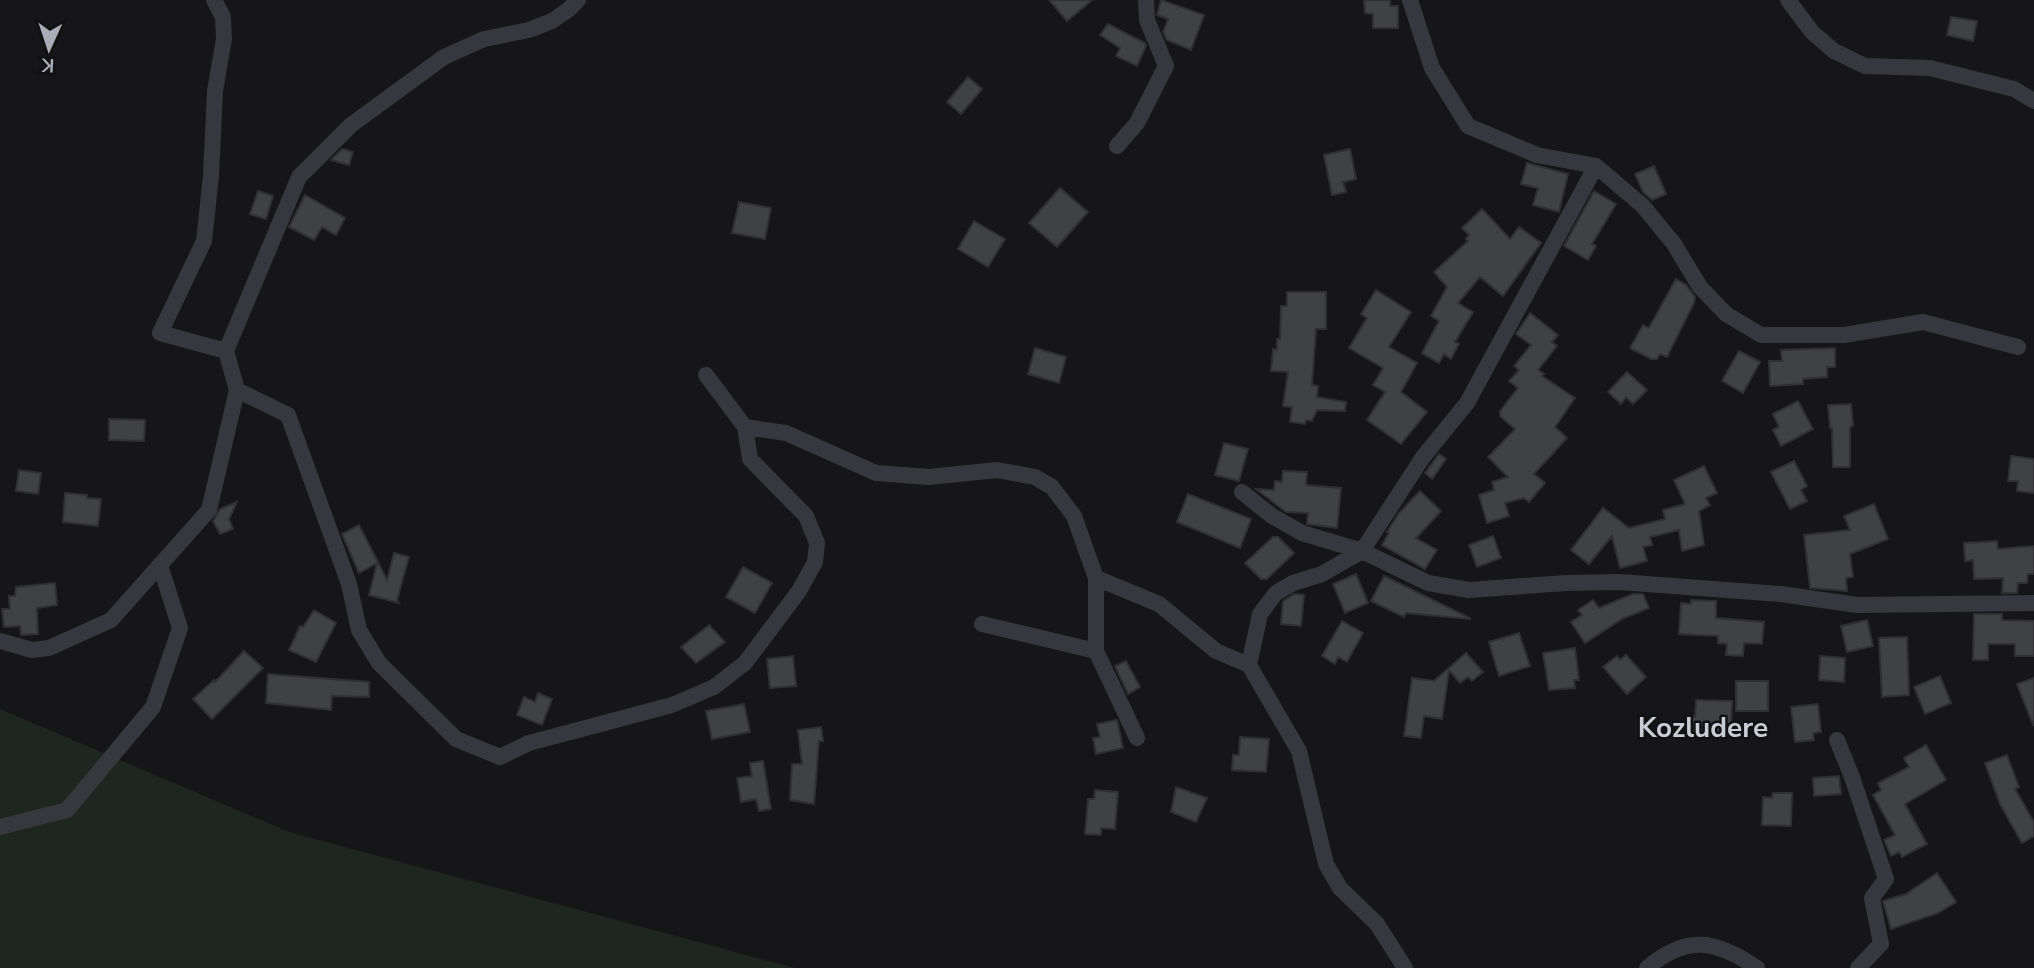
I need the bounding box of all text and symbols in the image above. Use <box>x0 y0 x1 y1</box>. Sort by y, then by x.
north arrow <box>14 14 84 84</box>
text: K <box>40 52 55 78</box>
district label: Kozludere <box>1638 709 1768 747</box>

